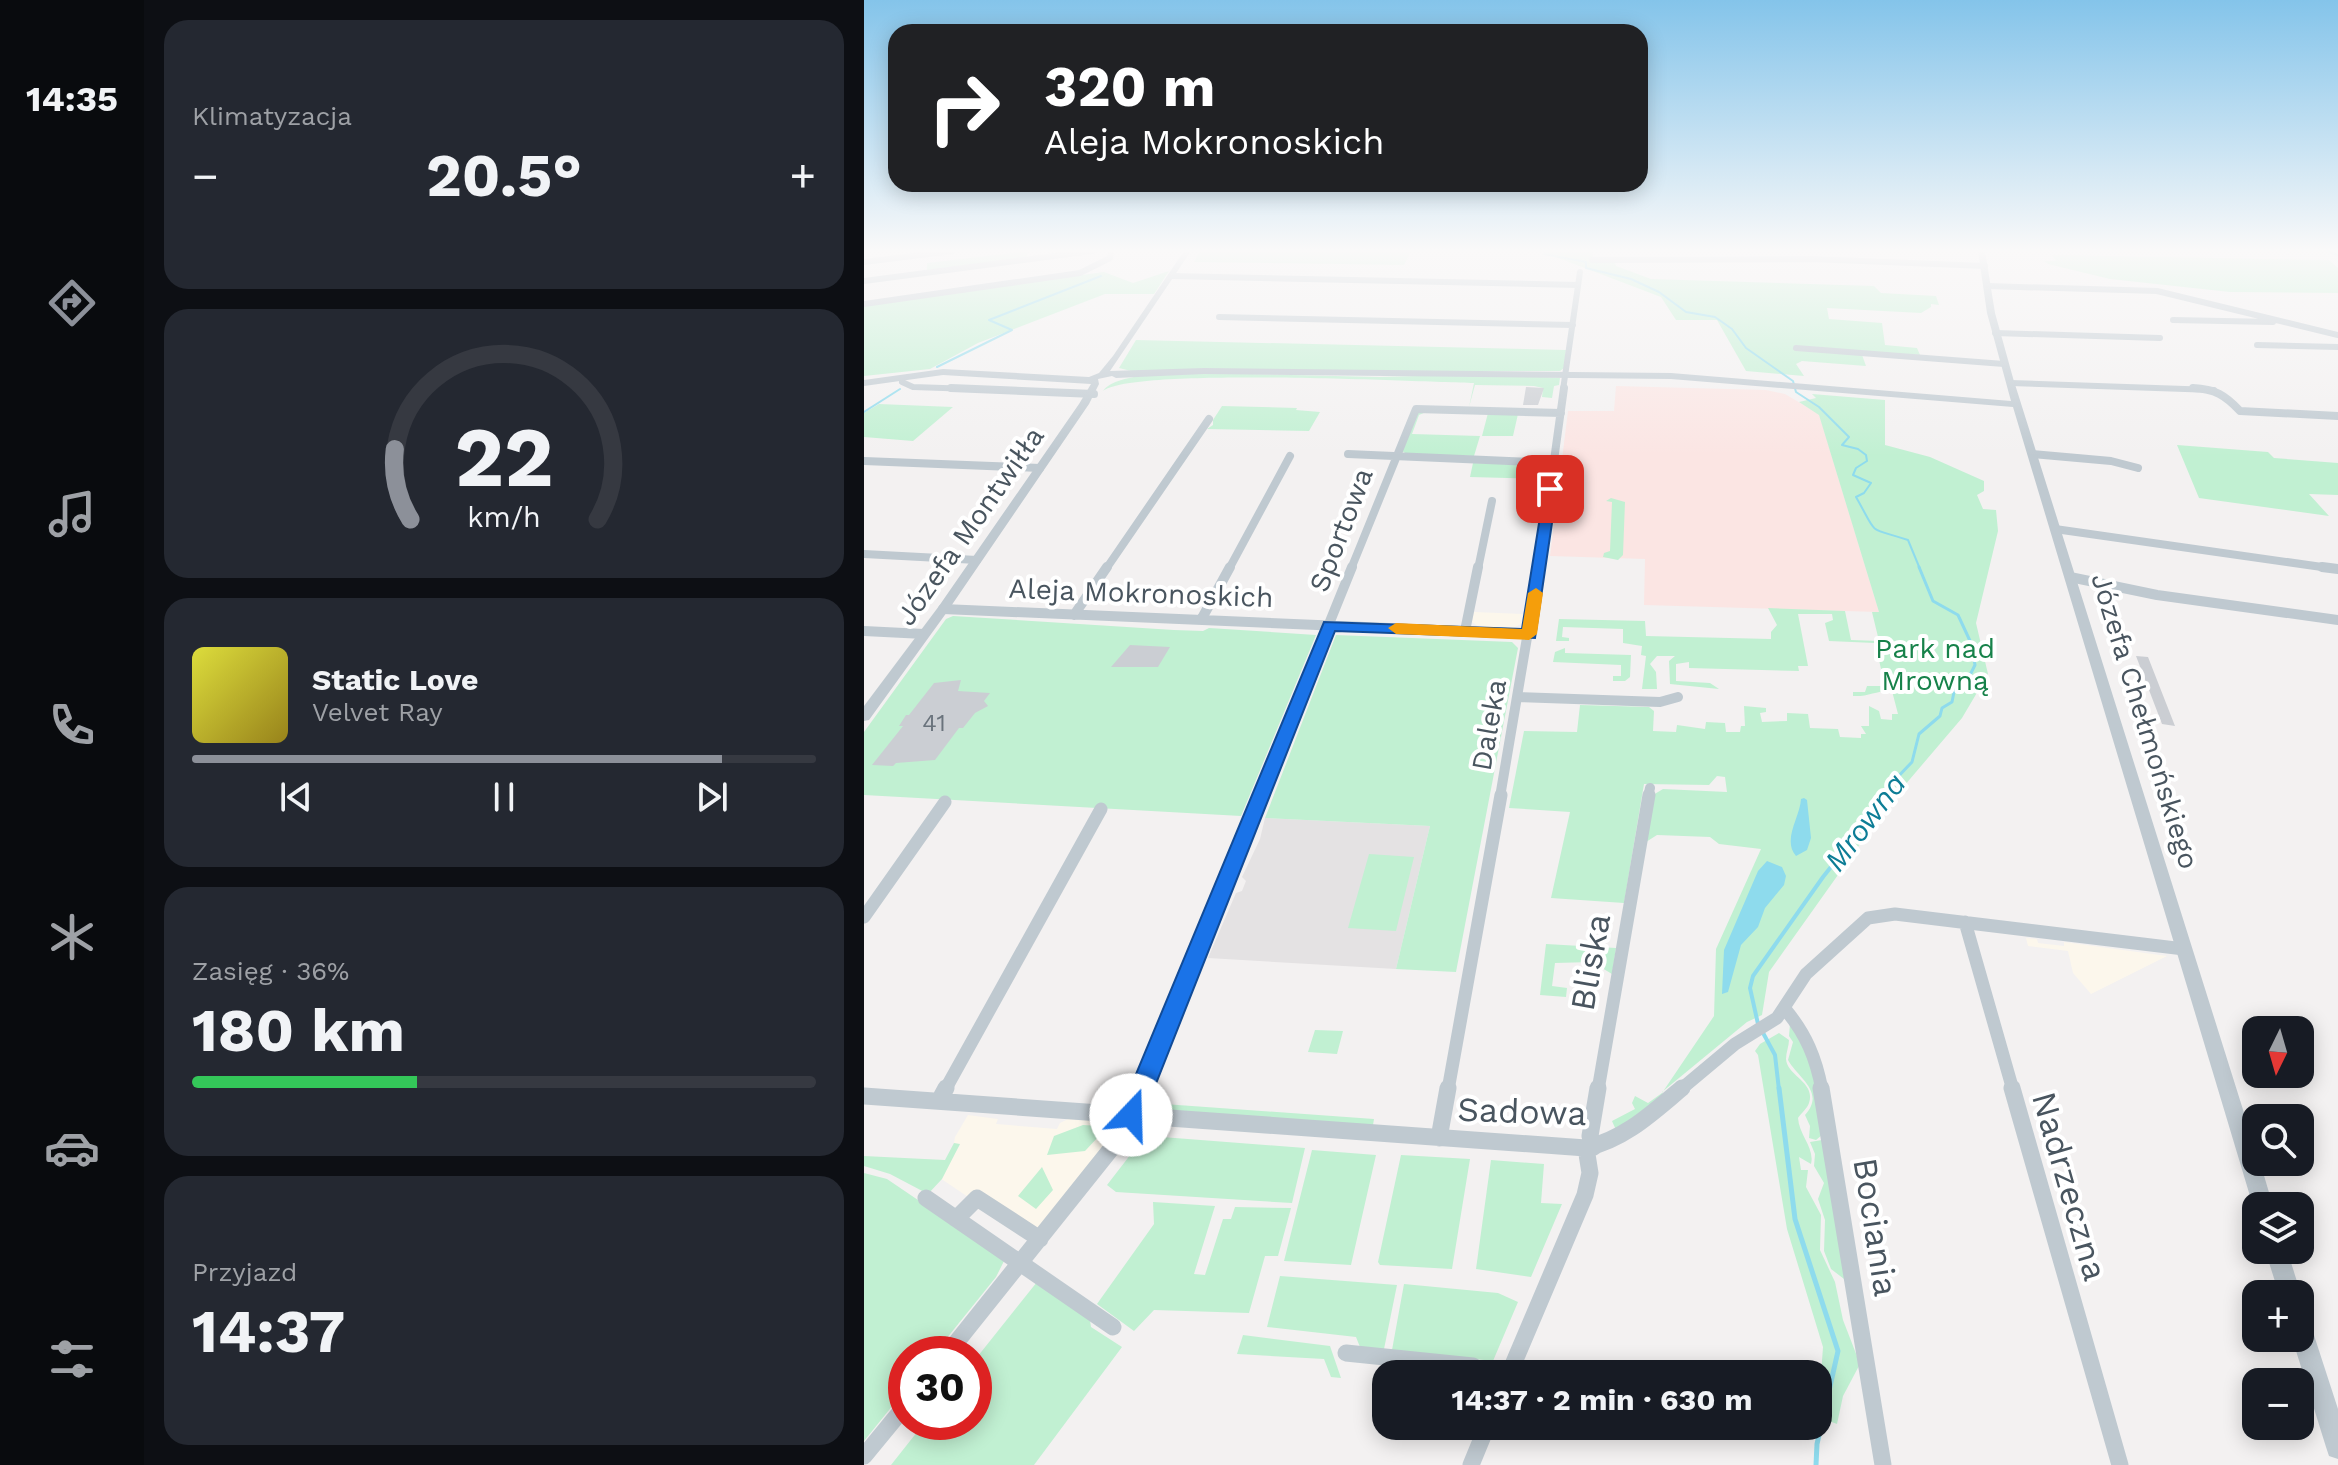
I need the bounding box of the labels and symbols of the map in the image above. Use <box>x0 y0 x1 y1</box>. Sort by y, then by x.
street label: Józefa Montwiłła <box>889 420 1051 632</box>
pin <box>1516 455 1584 523</box>
street label: Sportowa <box>1302 463 1380 596</box>
street label: Józefa Chełmońskiego <box>2084 569 2206 873</box>
street label: Aleja Mokronoskich <box>1008 572 1274 614</box>
park label: Park nad Mrowną <box>1875 632 1995 697</box>
street label: Daleka <box>1465 677 1513 773</box>
house number: 41 <box>922 709 946 737</box>
water label: Mrowna <box>1817 766 1913 878</box>
street label: Bliska <box>1562 910 1618 1014</box>
north arrow <box>2242 1016 2314 1088</box>
position arrow <box>1089 1073 1173 1157</box>
street label: Nadrzeczna <box>2024 1087 2116 1285</box>
street label: Sadowa <box>1457 1089 1587 1133</box>
street label: Bociania <box>1845 1155 1907 1299</box>
speed limit sign: 30 <box>888 1336 992 1440</box>

